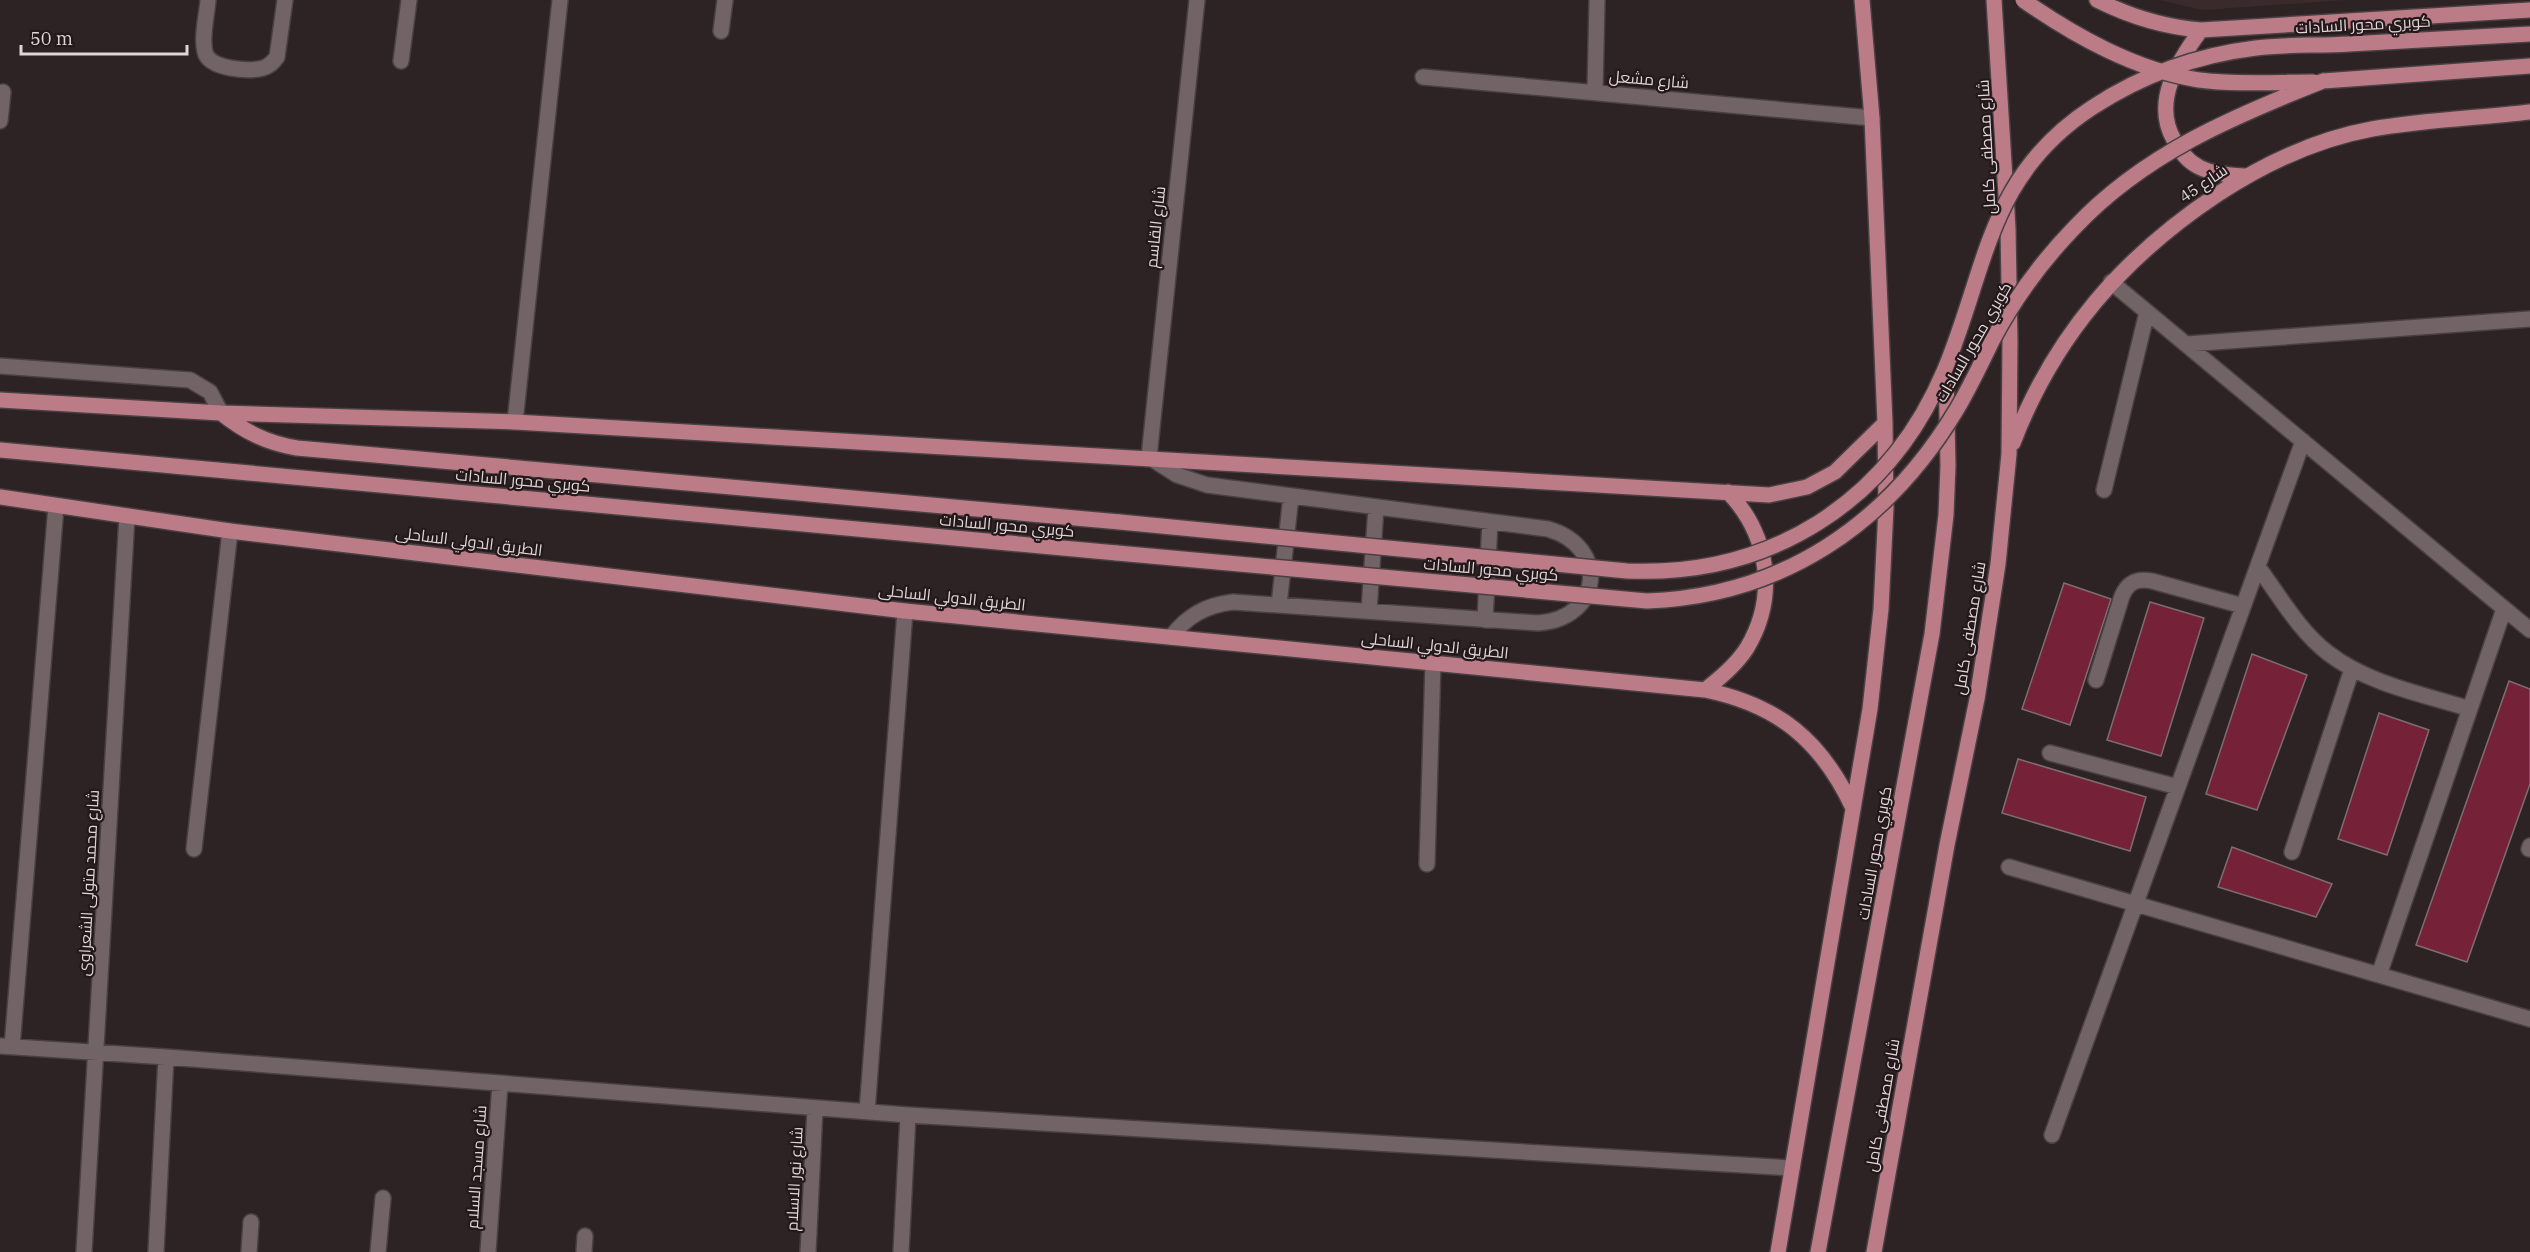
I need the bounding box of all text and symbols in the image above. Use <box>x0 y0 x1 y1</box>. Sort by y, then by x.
street label: كوبري محور السادات <box>2295 10 2431 42</box>
scale bar <box>21 18 188 56</box>
text: 50 m <box>30 27 73 50</box>
street label: شارع مشعل <box>1608 66 1690 94</box>
street label: شارع مصطفى كامل <box>1972 79 2002 215</box>
street label: شارع 45 <box>2175 160 2232 208</box>
street label: شارع القاسم <box>1141 185 1171 269</box>
street label: كوبري محور السادات <box>1931 278 2019 408</box>
street label: كوبري محور السادات <box>454 464 591 500</box>
street label: كوبري محور السادات <box>938 509 1075 545</box>
street label: الطريق الدولي الساحلى <box>394 522 544 564</box>
street label: كوبري محور السادات <box>1422 553 1559 589</box>
street label: شارع مصطفى كامل <box>1949 560 1991 696</box>
street label: الطريق الدولي الساحلى <box>877 579 1027 619</box>
street label: الطريق الدولي الساحلى <box>1360 627 1510 667</box>
street label: كوبري محور السادات <box>1852 785 1900 922</box>
street label: شارع محمد متولى الشعراوى <box>73 789 105 977</box>
street label: شارع مصطفى كامل <box>1860 1037 1906 1173</box>
street label: شارع مسجد السلام <box>462 1105 492 1230</box>
street label: شارع نور الاسلام <box>781 1126 809 1232</box>

